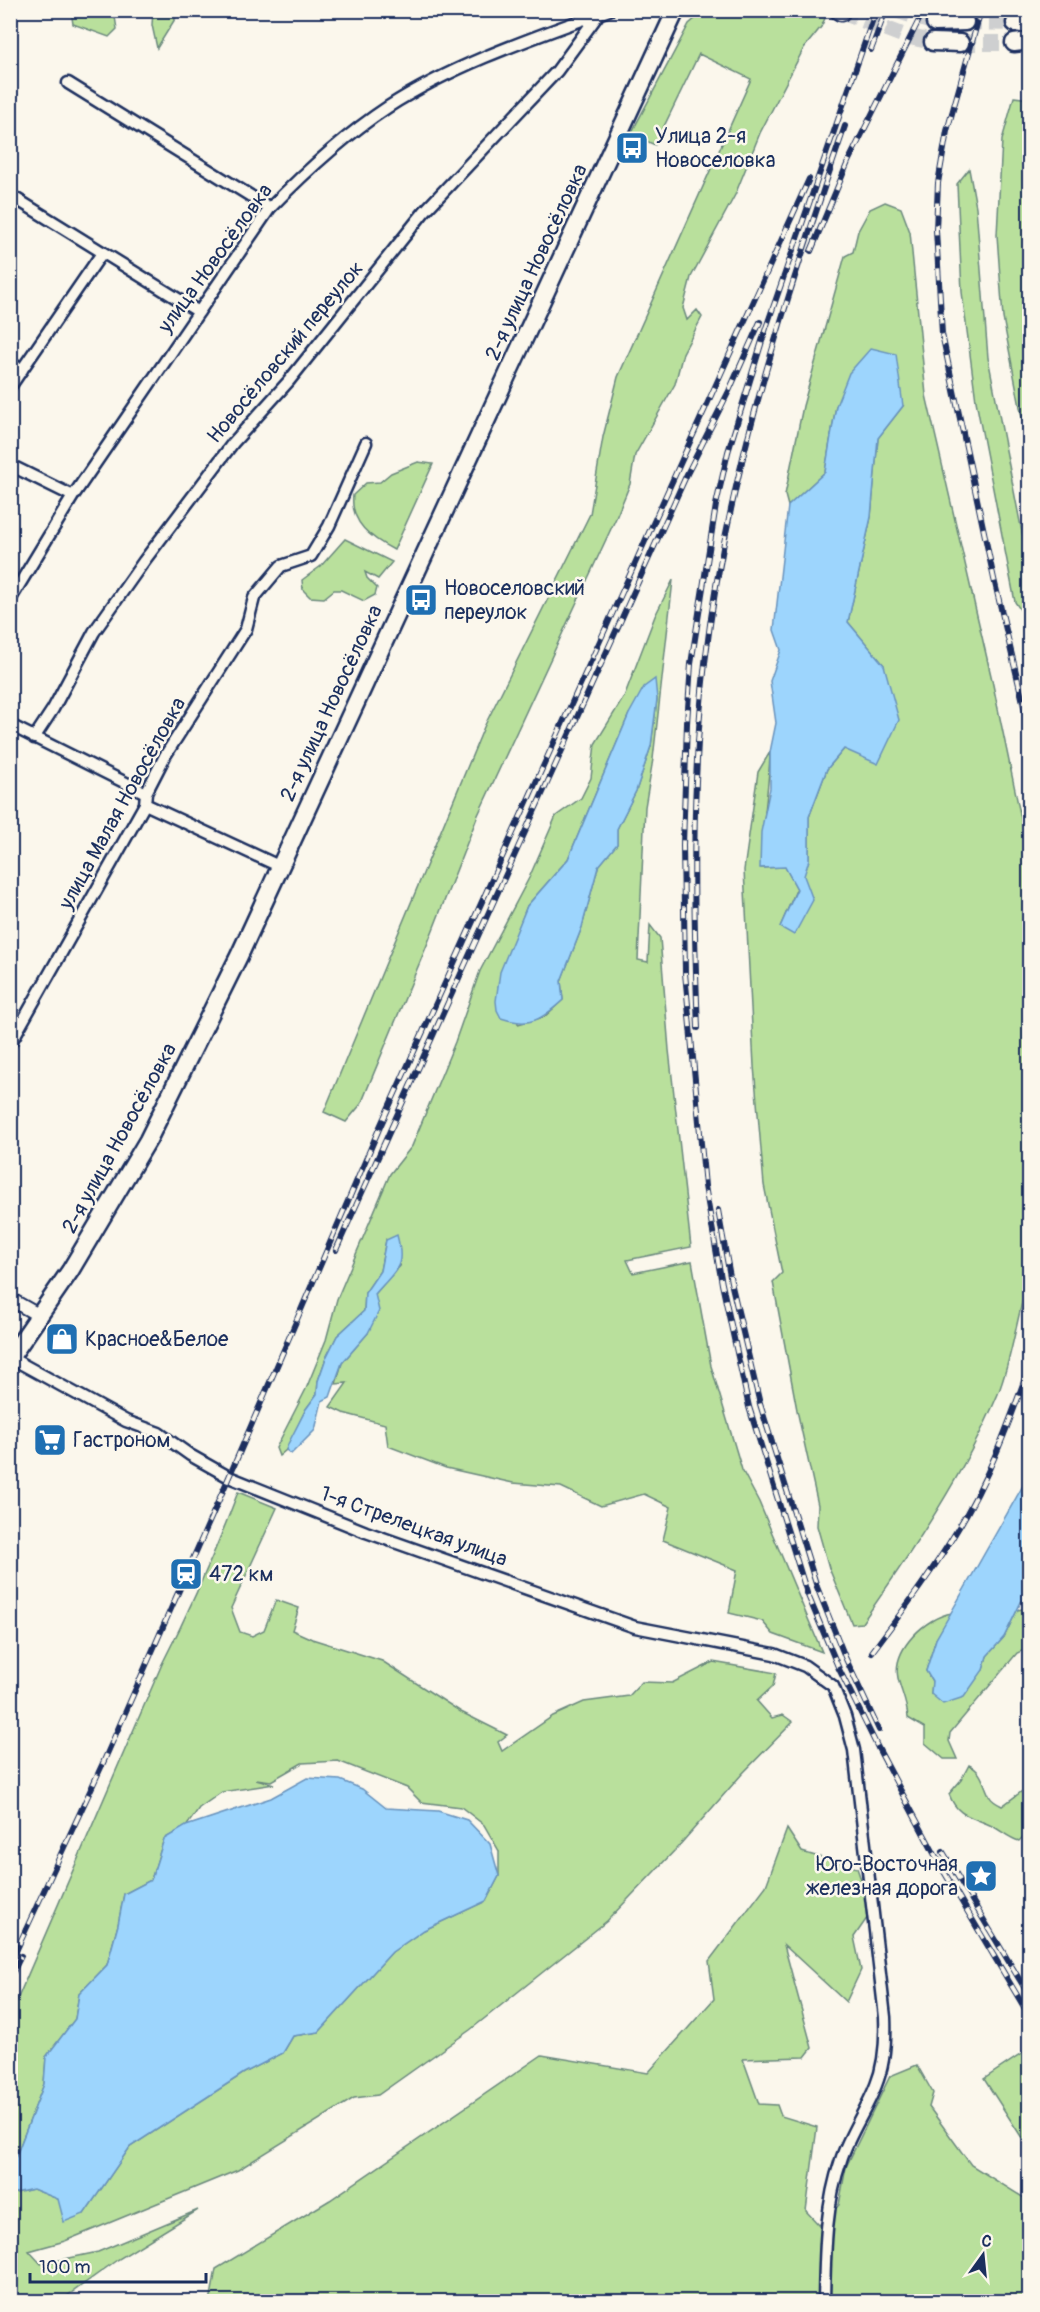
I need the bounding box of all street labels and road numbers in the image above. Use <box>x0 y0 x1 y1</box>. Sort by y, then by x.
street label: 2-я улица Новосёловка <box>479 160 594 365</box>
street label: улица Новосёловка <box>151 178 279 339</box>
street label: Новосёловский переулок <box>201 256 370 449</box>
street label: 2-я улица Новосёловка <box>274 601 389 806</box>
street label: улица Малая Новосёловка <box>52 692 192 915</box>
street label: 2-я улица Новосёловка <box>56 1038 183 1238</box>
street label: 1-я Стрелецкая улица <box>317 1480 511 1573</box>

